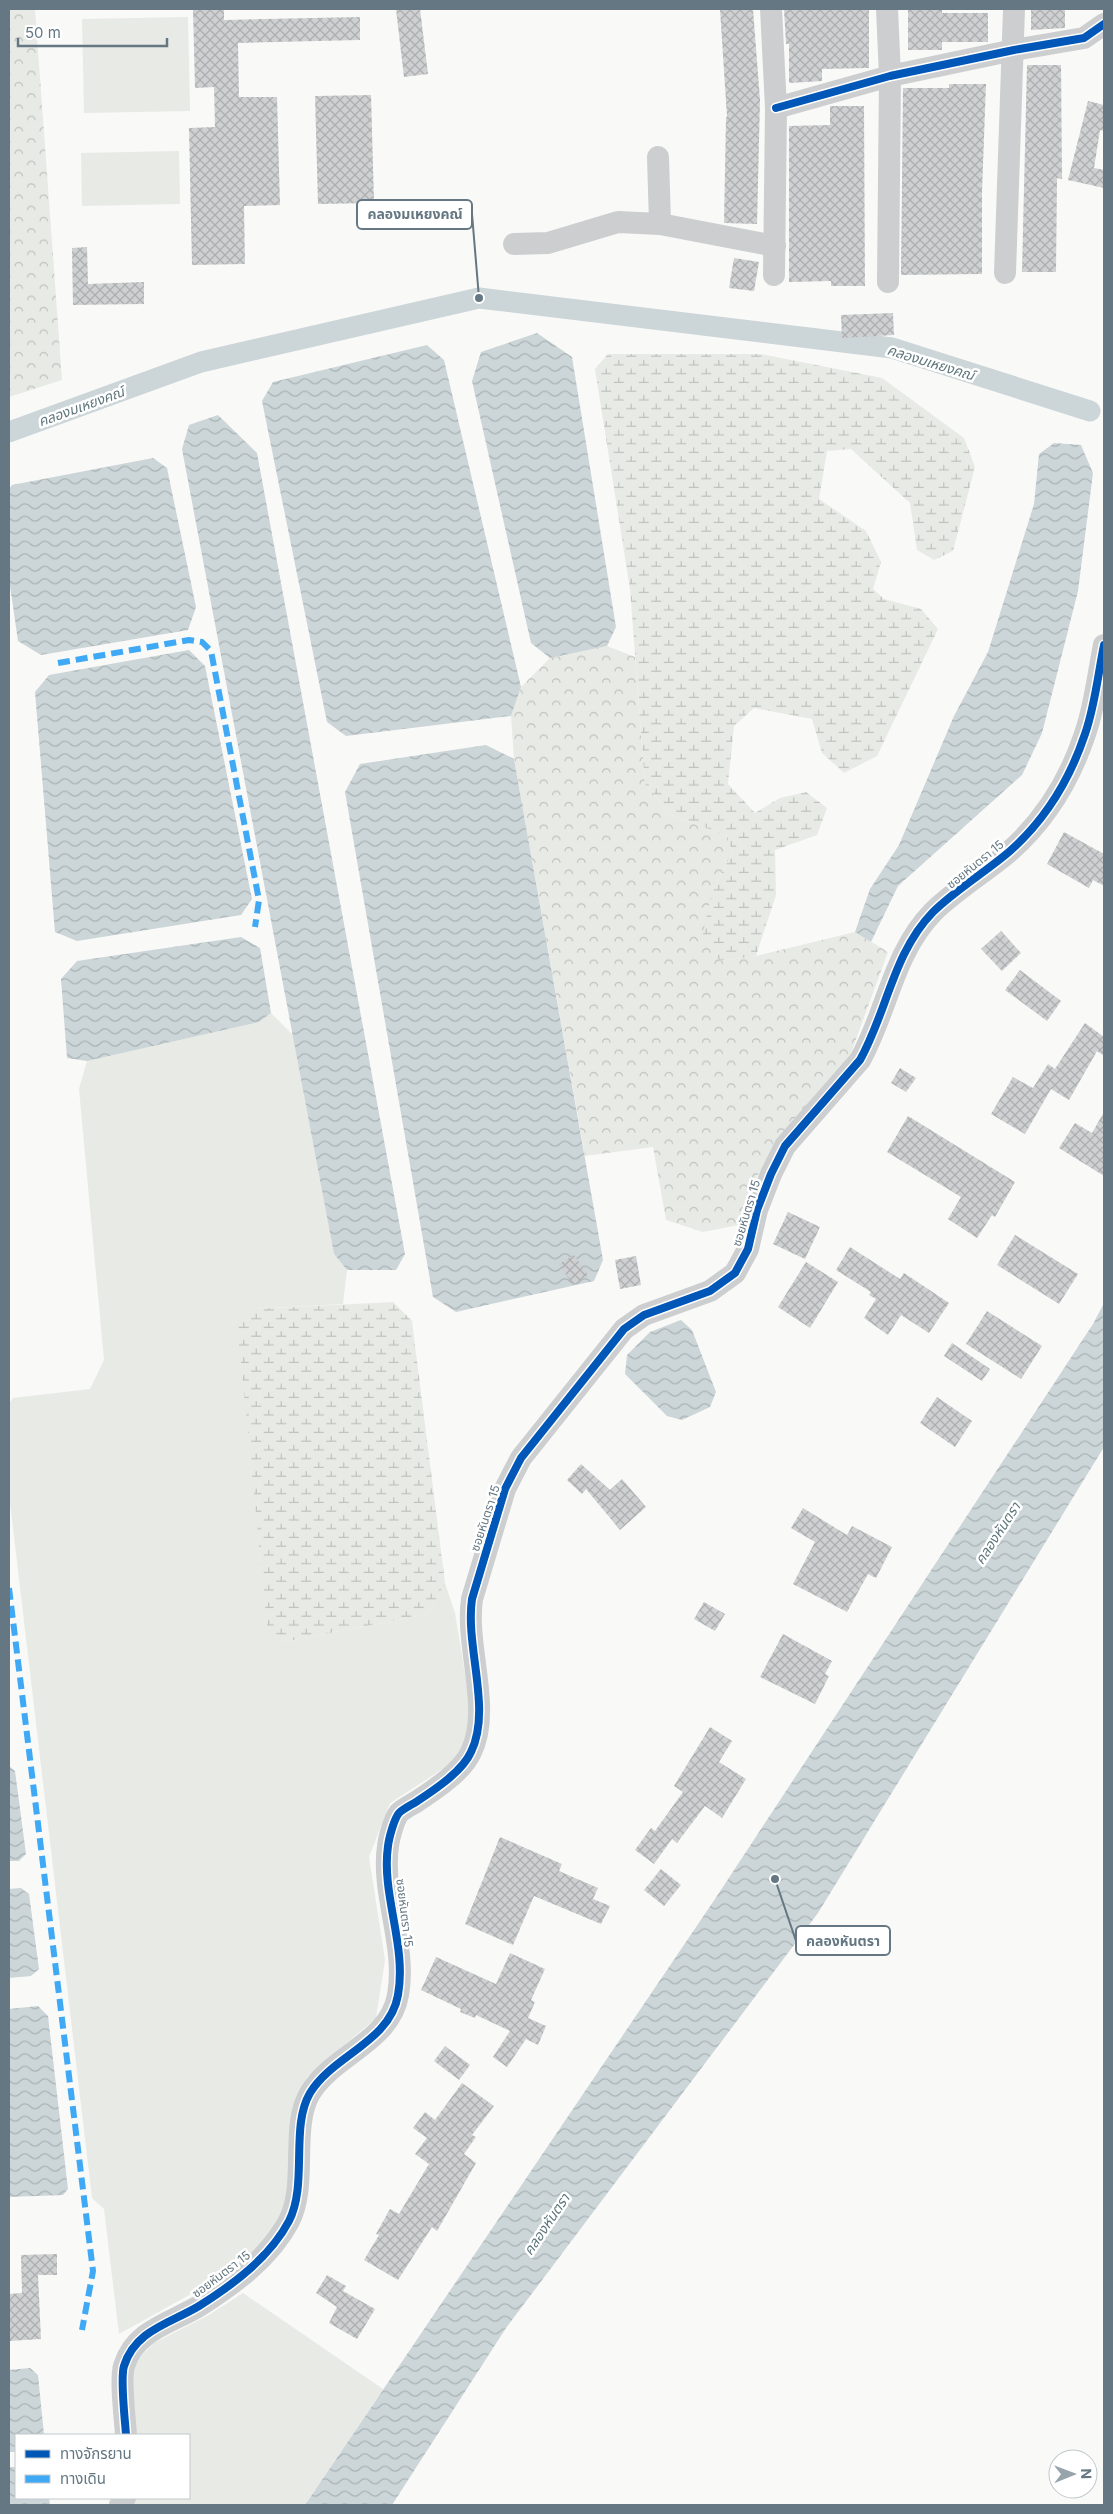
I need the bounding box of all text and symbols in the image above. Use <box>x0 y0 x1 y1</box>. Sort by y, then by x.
scale bar <box>18 15 166 47</box>
text: 50 m <box>25 23 61 42</box>
callout: คลองมเหยงคณ์ <box>357 200 472 229</box>
text: คลองมเหยงคณ์ <box>367 205 463 222</box>
water label: คลองมเหยงคณ์ <box>885 341 980 384</box>
water label: คลองมเหยงคณ์ <box>36 382 129 429</box>
street label: ซอยหันตรา 15 <box>943 836 1007 892</box>
street label: ซอยหันตรา 15 <box>729 1178 763 1248</box>
street label: ซอยหันตรา 15 <box>467 1483 503 1553</box>
water label: คลองหันตรา <box>971 1498 1024 1567</box>
street label: ซอยหันตรา 15 <box>393 1878 417 1948</box>
callout: คลองหันตรา <box>796 1926 890 1955</box>
text: คลองหันตรา <box>806 1932 880 1949</box>
water label: คลองหันตรา <box>519 2189 573 2258</box>
street label: ซอยหันตรา 15 <box>189 2247 253 2301</box>
legend <box>15 2434 190 2499</box>
text: ทางจักรยาน <box>60 2444 132 2463</box>
north arrow <box>1048 2449 1098 2499</box>
text: N <box>1078 2468 1095 2479</box>
text: ทางเดิน <box>60 2469 106 2488</box>

